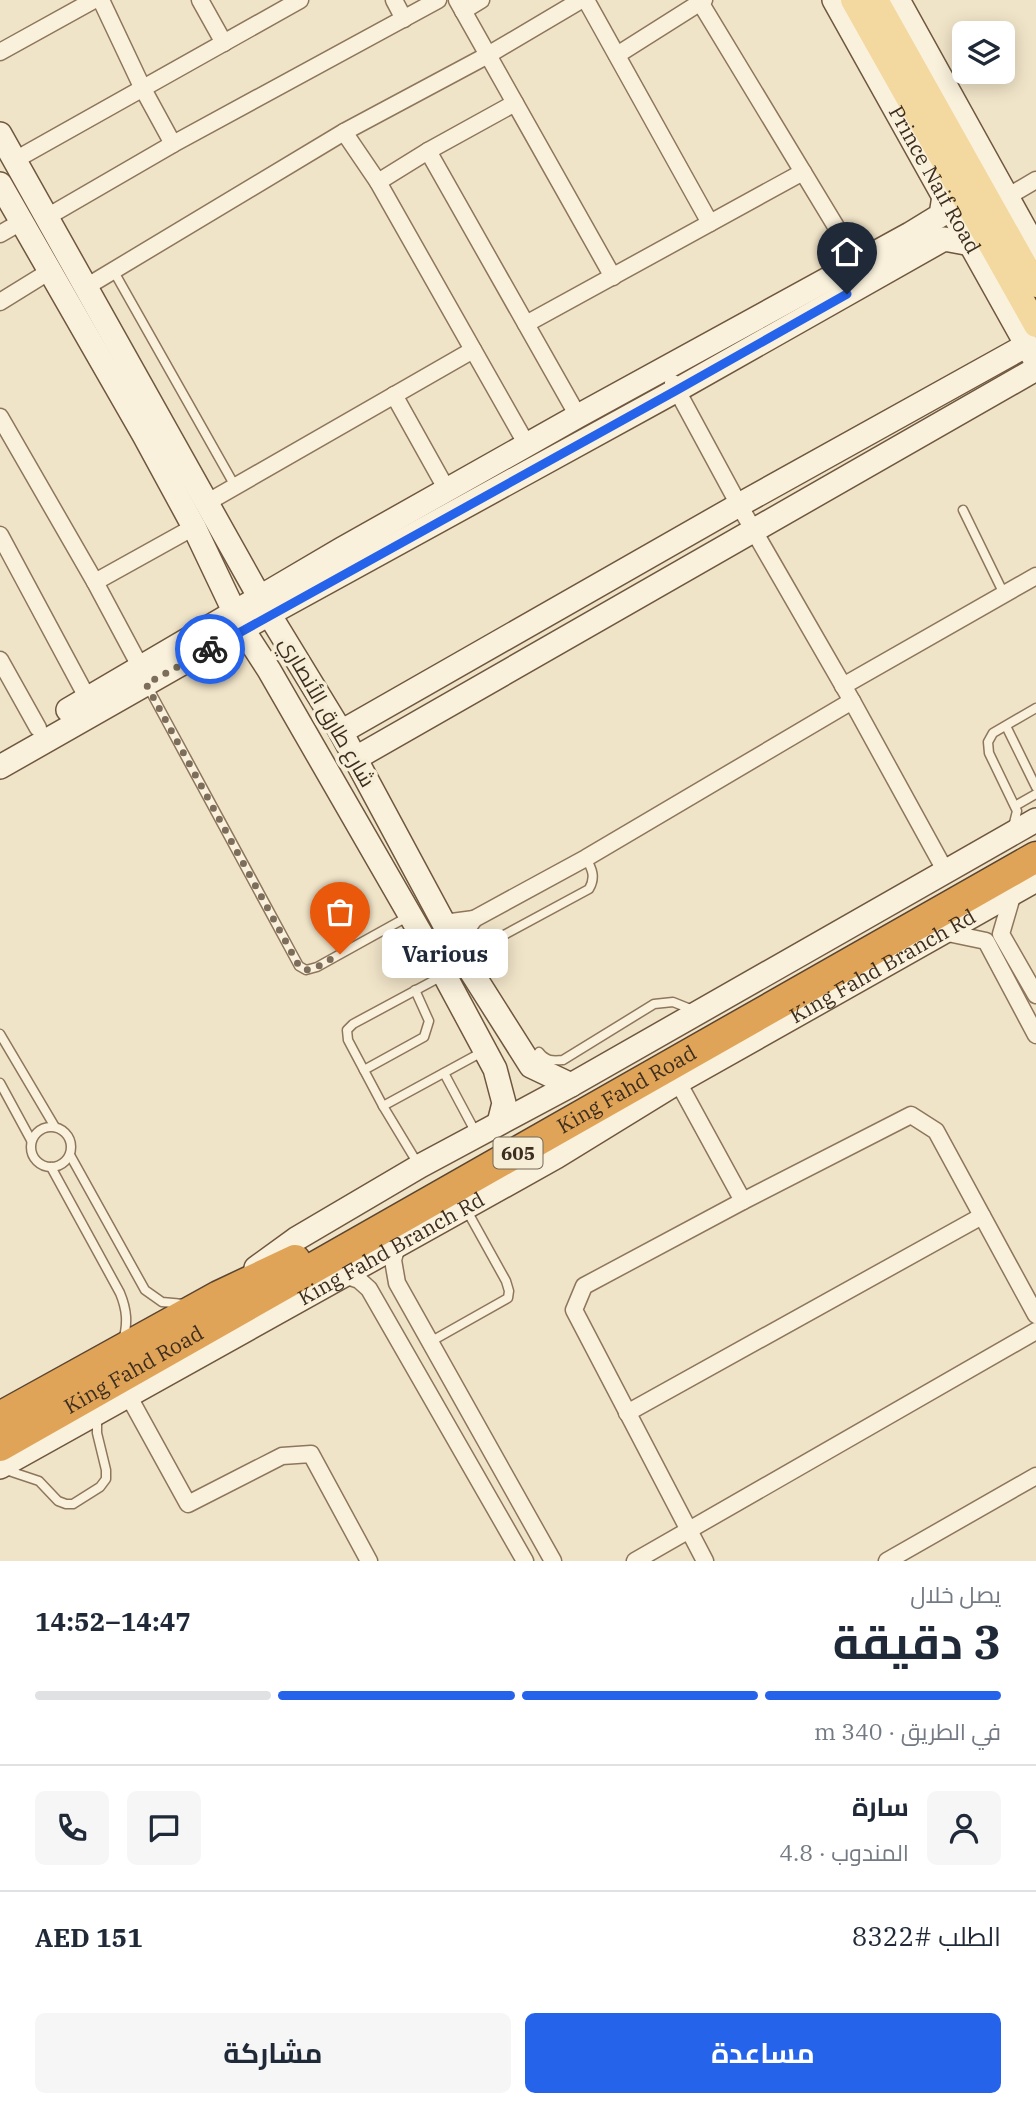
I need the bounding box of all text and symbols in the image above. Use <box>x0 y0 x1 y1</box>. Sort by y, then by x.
map controls <box>952 21 1015 84</box>
button: layers <box>952 21 1015 84</box>
street label: Prince Naif Road <box>883 100 988 259</box>
pin <box>817 222 877 294</box>
icon: home <box>828 233 866 271</box>
courier <box>175 614 245 684</box>
icon: bike <box>191 630 229 668</box>
street label: شارع طارق الأنصاري <box>271 631 382 793</box>
pin <box>310 882 370 954</box>
icon: bag <box>321 893 359 931</box>
street label: King Fahd Branch Rd <box>784 902 981 1029</box>
callout: Various <box>382 930 508 978</box>
text: Various <box>402 938 488 968</box>
street label: King Fahd Road <box>552 1038 701 1139</box>
road number: 605 <box>494 1138 542 1168</box>
street label: King Fahd Branch Rd <box>293 1185 489 1311</box>
street label: King Fahd Road <box>59 1318 208 1420</box>
text: يصل خلال <box>910 1579 1001 1609</box>
text: 14:47–14:52 <box>35 1604 191 1638</box>
text: 3 دقيقة <box>833 1612 1001 1672</box>
text: في الطريق · 340 m <box>814 1716 1001 1746</box>
text: سارة <box>852 1789 909 1823</box>
button: phone <box>35 1791 109 1865</box>
button: chat <box>127 1791 201 1865</box>
button: person <box>927 1791 1001 1865</box>
text: المندوب · 4.8 <box>779 1837 909 1867</box>
text: الطلب #8322 <box>852 1919 1001 1953</box>
text: AED 151 <box>35 1920 143 1954</box>
button: مشاركة <box>35 2013 511 2093</box>
button: مساعدة <box>525 2013 1001 2093</box>

